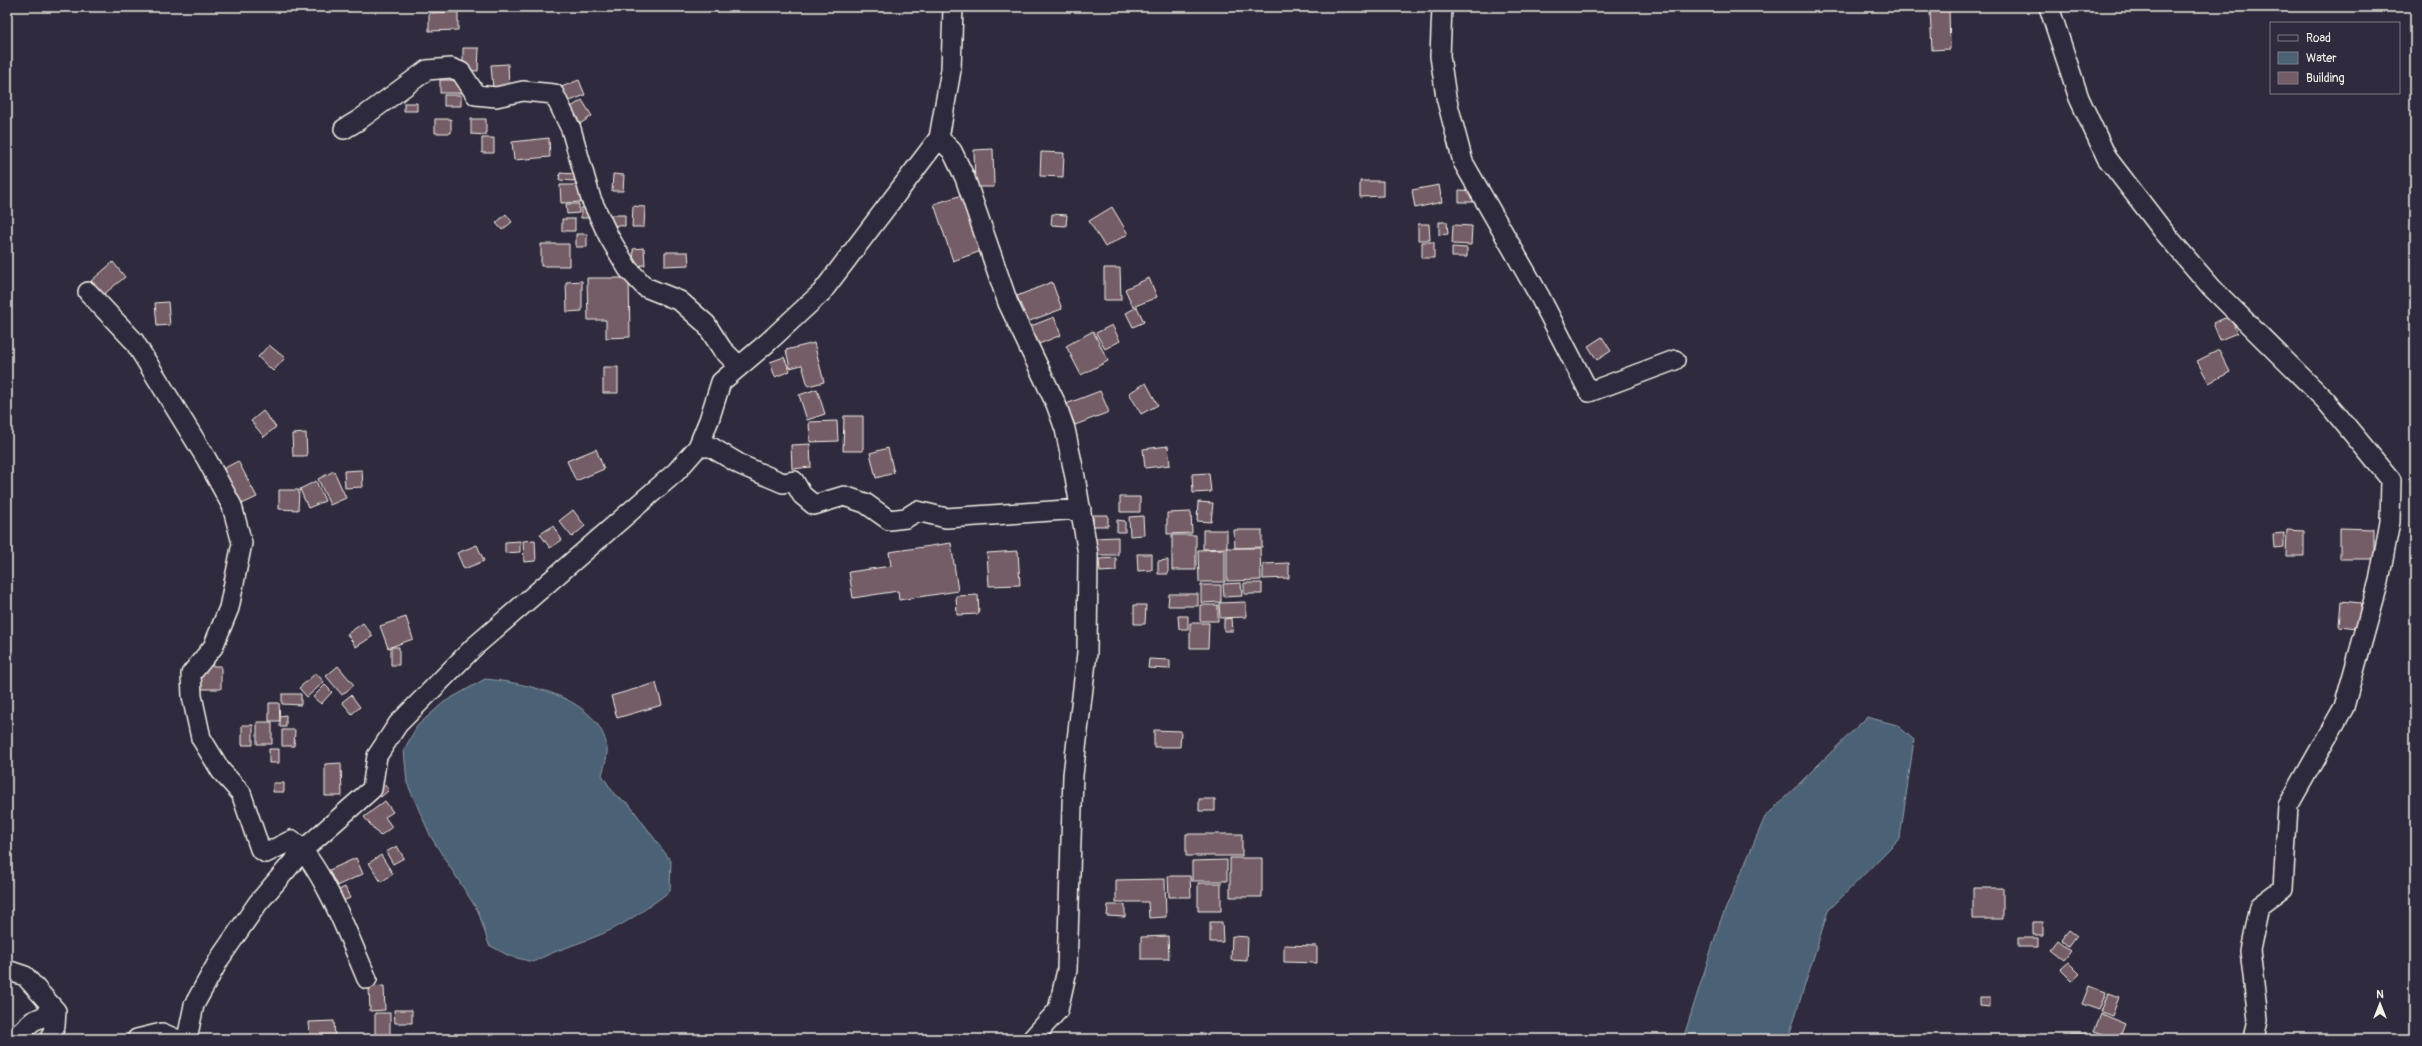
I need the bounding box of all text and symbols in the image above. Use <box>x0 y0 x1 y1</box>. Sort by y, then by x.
legend <box>2270 22 2400 94</box>
text: Road <box>2306 31 2331 46</box>
text: Water <box>2306 51 2337 66</box>
text: Building <box>2306 71 2345 86</box>
north arrow <box>2360 984 2400 1024</box>
text: N <box>2376 988 2384 1001</box>

